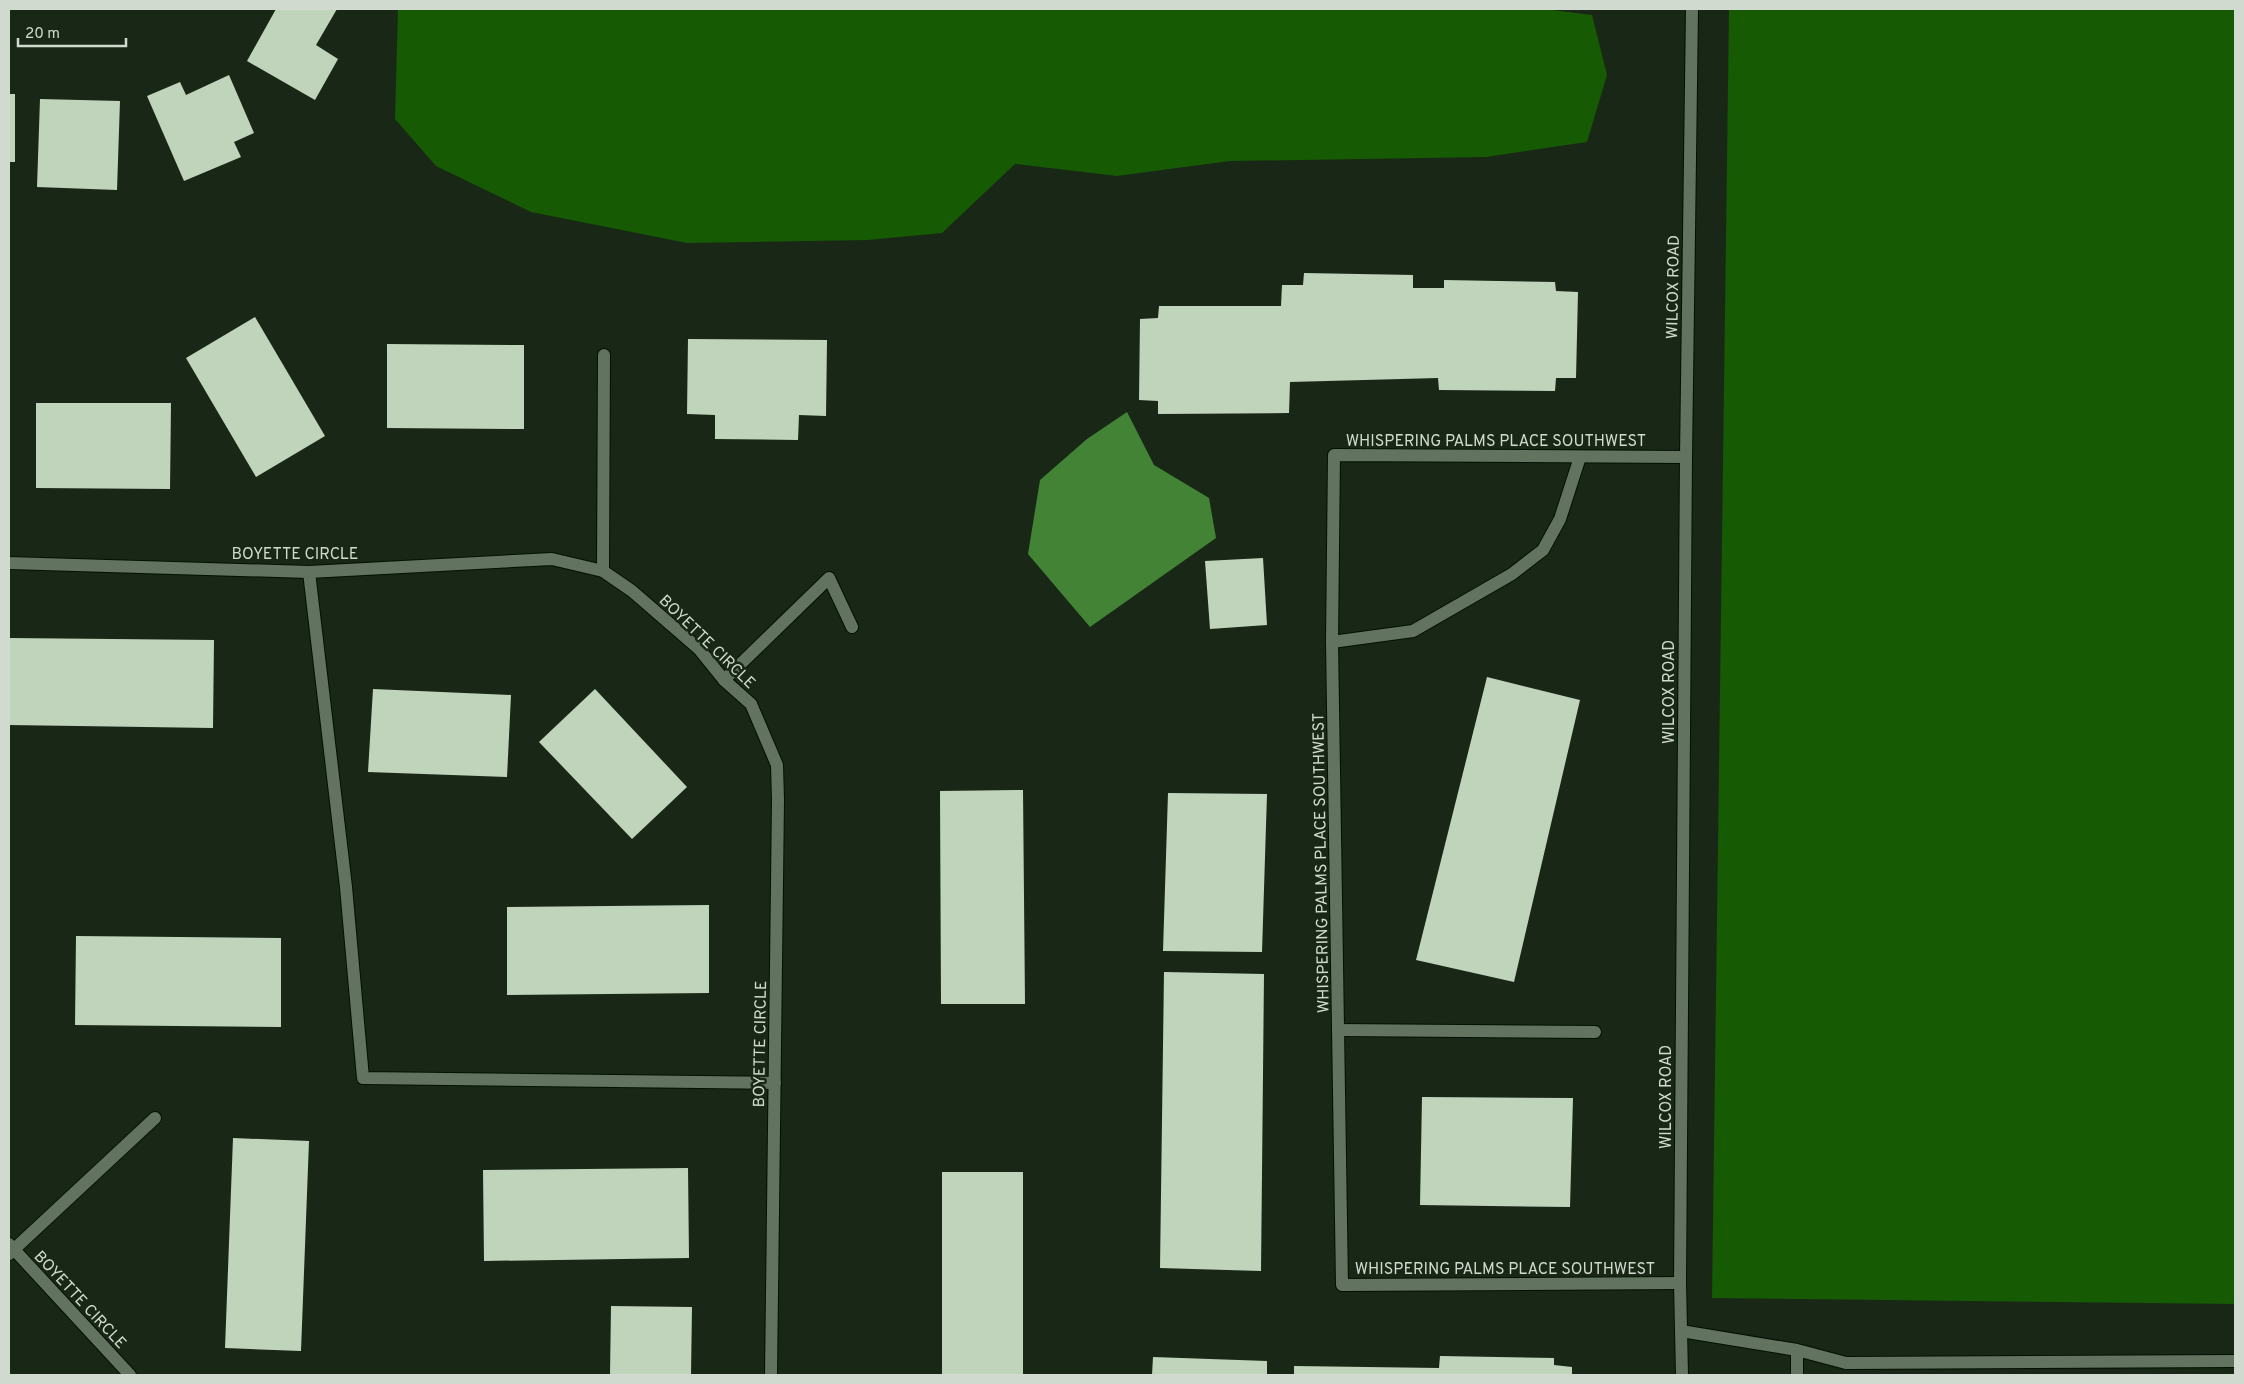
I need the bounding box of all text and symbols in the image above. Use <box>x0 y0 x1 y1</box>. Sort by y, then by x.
scale bar <box>18 15 125 47</box>
text: 20 m <box>25 25 60 44</box>
street label: WILCOX ROAD <box>1663 235 1685 339</box>
street label: WHISPERING PALMS PLACE SOUTHWEST <box>1346 432 1646 452</box>
street label: BOYETTE CIRCLE <box>232 545 358 565</box>
street label: BOYETTE CIRCLE <box>654 591 759 694</box>
street label: WILCOX ROAD <box>1660 640 1680 744</box>
street label: WHISPERING PALMS PLACE SOUTHWEST <box>1309 713 1335 1013</box>
street label: BOYETTE CIRCLE <box>750 980 772 1108</box>
street label: WILCOX ROAD <box>1657 1045 1677 1149</box>
street label: BOYETTE CIRCLE <box>29 1247 130 1354</box>
street label: WHISPERING PALMS PLACE SOUTHWEST <box>1355 1260 1655 1280</box>

